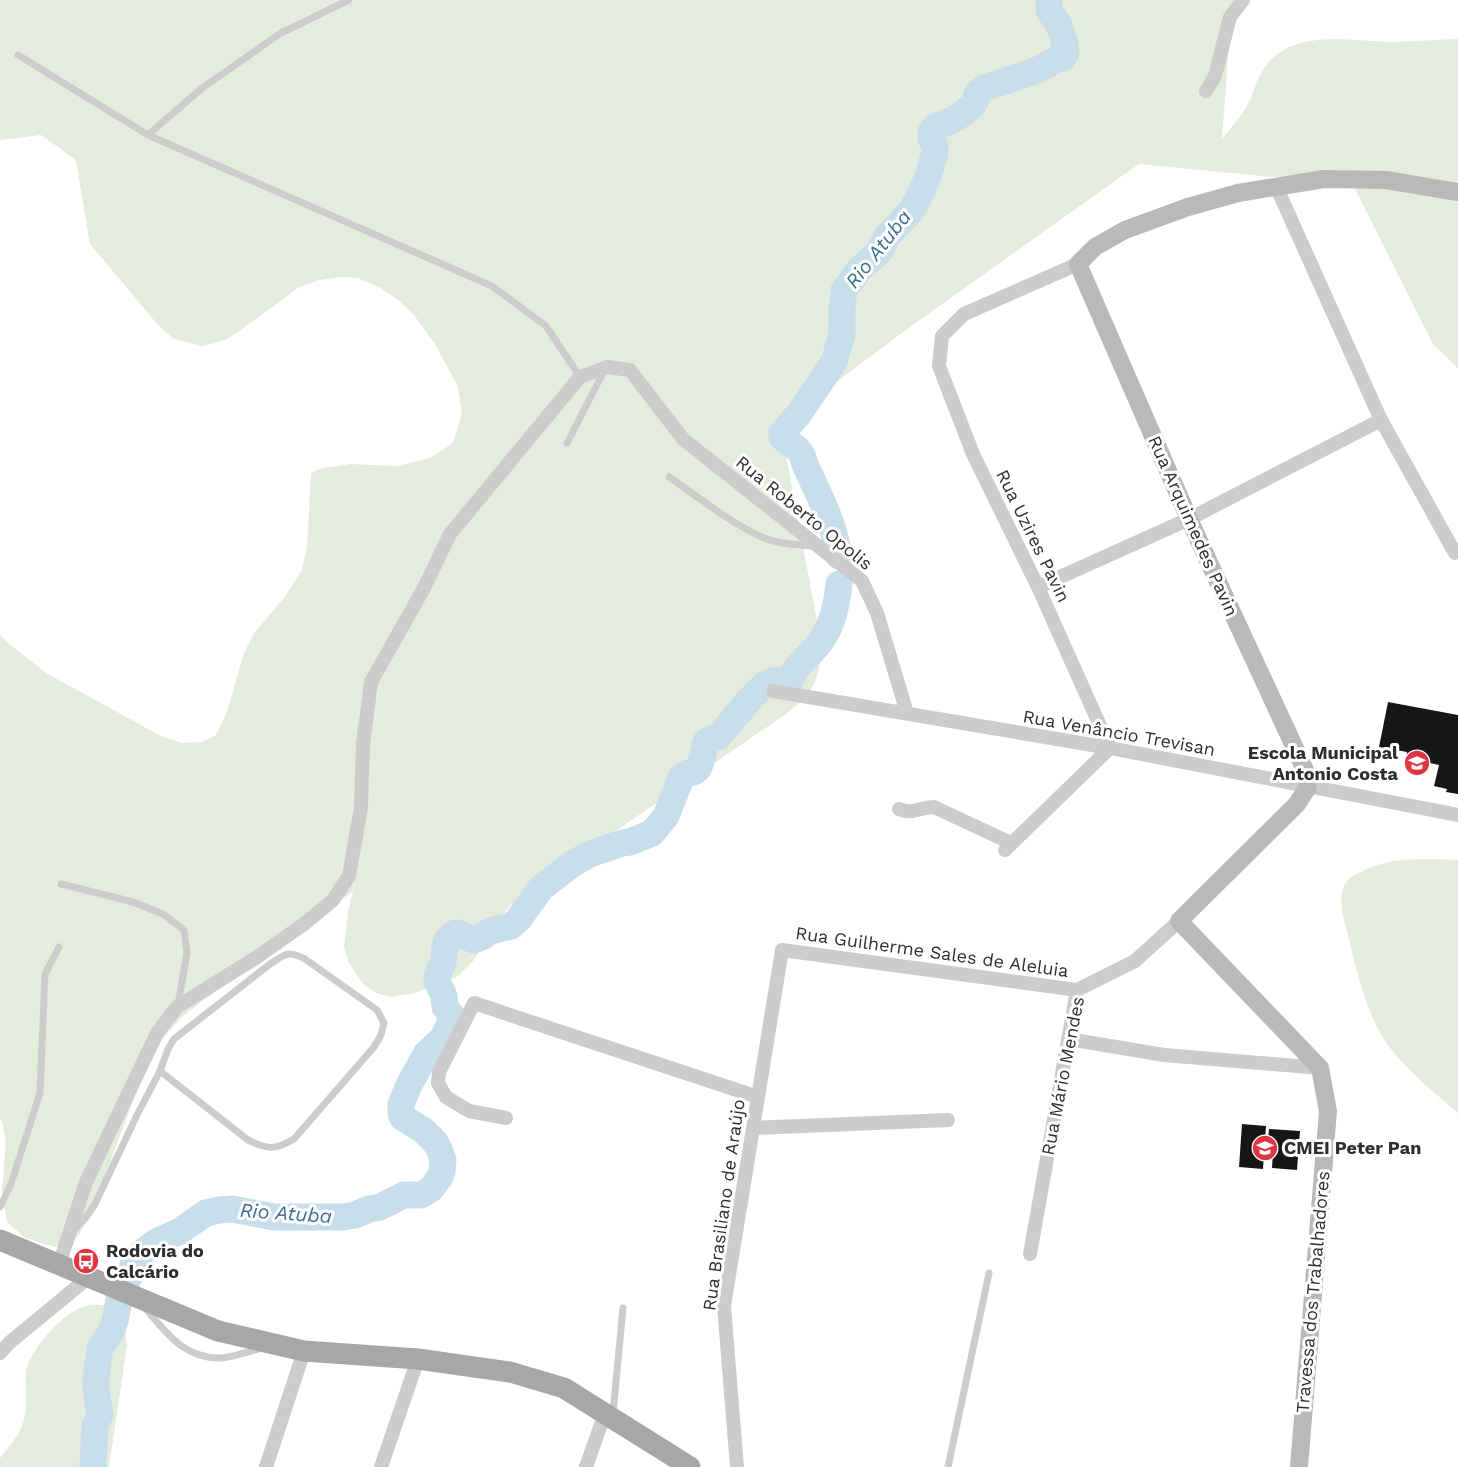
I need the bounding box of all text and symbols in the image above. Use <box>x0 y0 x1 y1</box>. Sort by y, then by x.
water label: Rio Atuba <box>840 205 916 293</box>
street label: Rua Arquimedes Pavin <box>1144 432 1243 619</box>
street label: Rua Roberto Opolis <box>732 451 877 574</box>
street label: Rua Uzires Pavin <box>992 466 1075 606</box>
street label: Rua Venâncio Trevisan <box>1021 705 1217 760</box>
place label: Escola Municipal Antonio Costa <box>1248 742 1399 784</box>
school or university icon: Escola Municipal Antonio Costa <box>1402 748 1432 778</box>
street label: Rua Guilherme Sales de Aleluia <box>794 922 1070 981</box>
street label: Rua Mário Mendes <box>1037 995 1088 1157</box>
street label: Rua Brasiliano de Araújo <box>698 1098 749 1312</box>
school or university icon: CMEI Peter Pan <box>1250 1133 1280 1163</box>
place label: CMEI Peter Pan <box>1284 1137 1421 1158</box>
street label: Travessa dos Trabalhadores <box>1291 1170 1334 1414</box>
water label: Rio Atuba <box>239 1198 333 1228</box>
place label: Rodovia do Calcário <box>106 1240 204 1282</box>
bus stop icon: Rodovia do Calcário <box>71 1246 101 1276</box>

